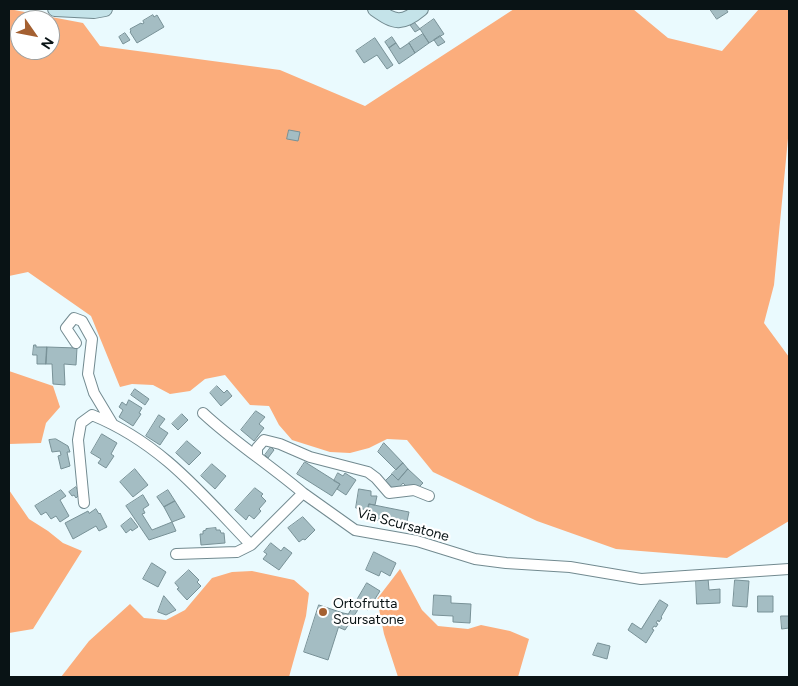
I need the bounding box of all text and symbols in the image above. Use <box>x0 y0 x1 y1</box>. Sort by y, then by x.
north arrow <box>10 10 60 60</box>
text: N <box>37 34 57 52</box>
street label: Via Scursatone <box>355 505 451 545</box>
place label: Ortofrutta Scursatone <box>333 596 404 628</box>
marker: Ortofrutta Scursatone <box>317 606 329 618</box>

